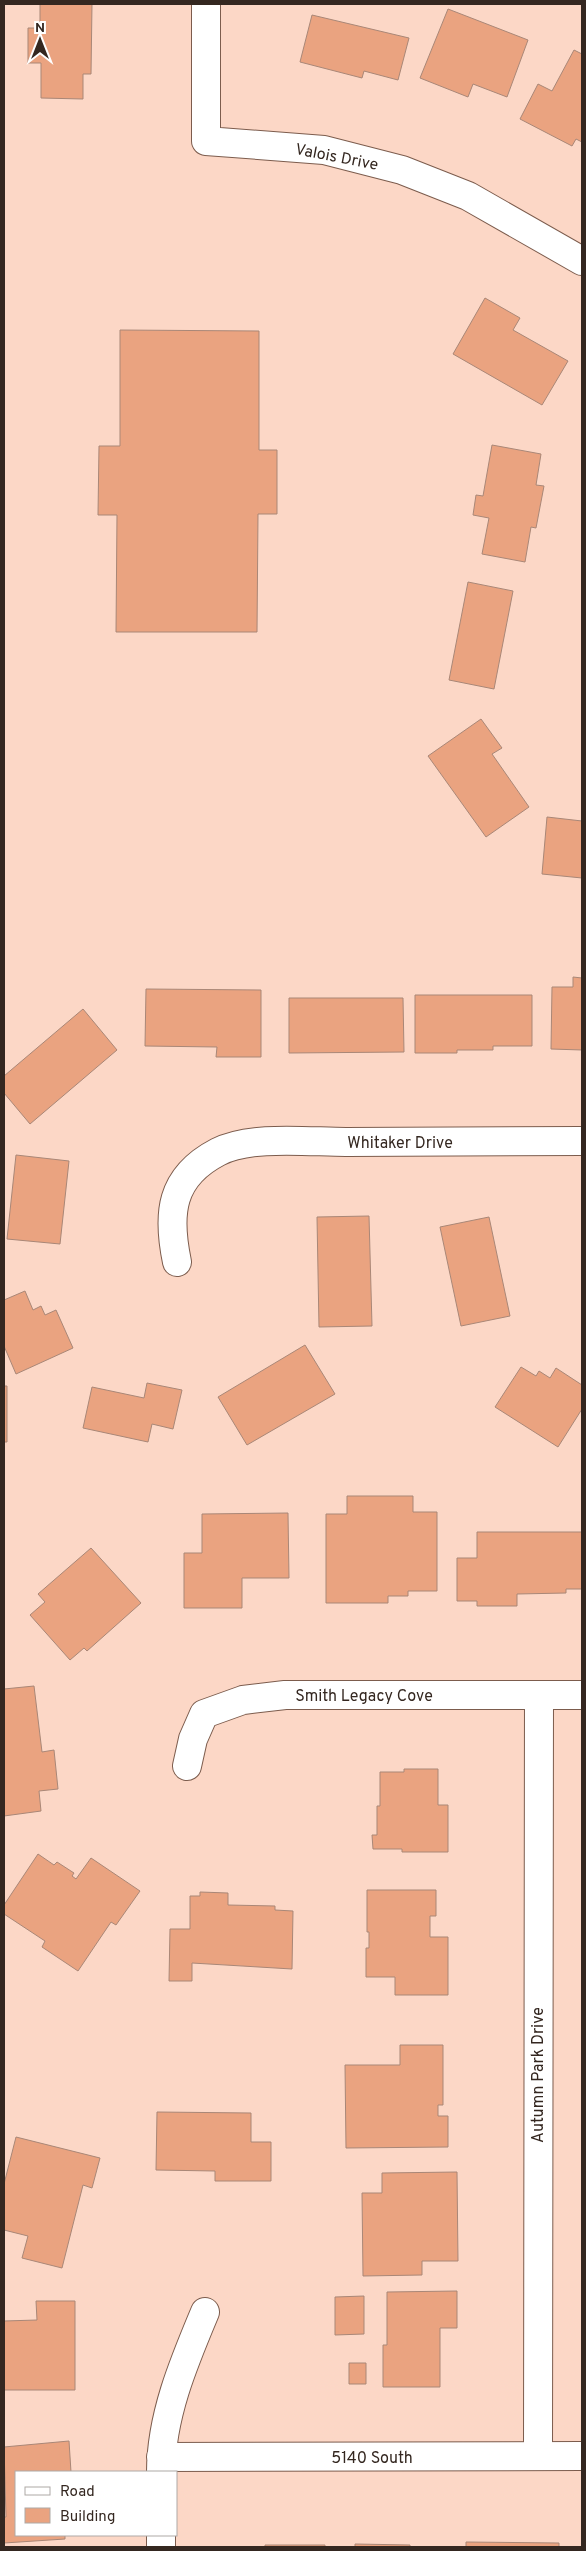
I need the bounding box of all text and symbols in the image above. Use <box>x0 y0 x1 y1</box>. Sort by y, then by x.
north arrow <box>15 15 65 65</box>
text: N <box>35 20 45 37</box>
street label: Valois Drive <box>293 140 380 176</box>
street label: Whitaker Drive <box>347 1134 453 1154</box>
street label: Smith Legacy Cove <box>295 1687 433 1707</box>
street label: Autumn Park Drive <box>529 2007 549 2143</box>
street label: 5140 South <box>331 2449 413 2469</box>
legend <box>15 2471 178 2536</box>
text: Road <box>60 2483 95 2502</box>
text: Building <box>60 2508 115 2527</box>

